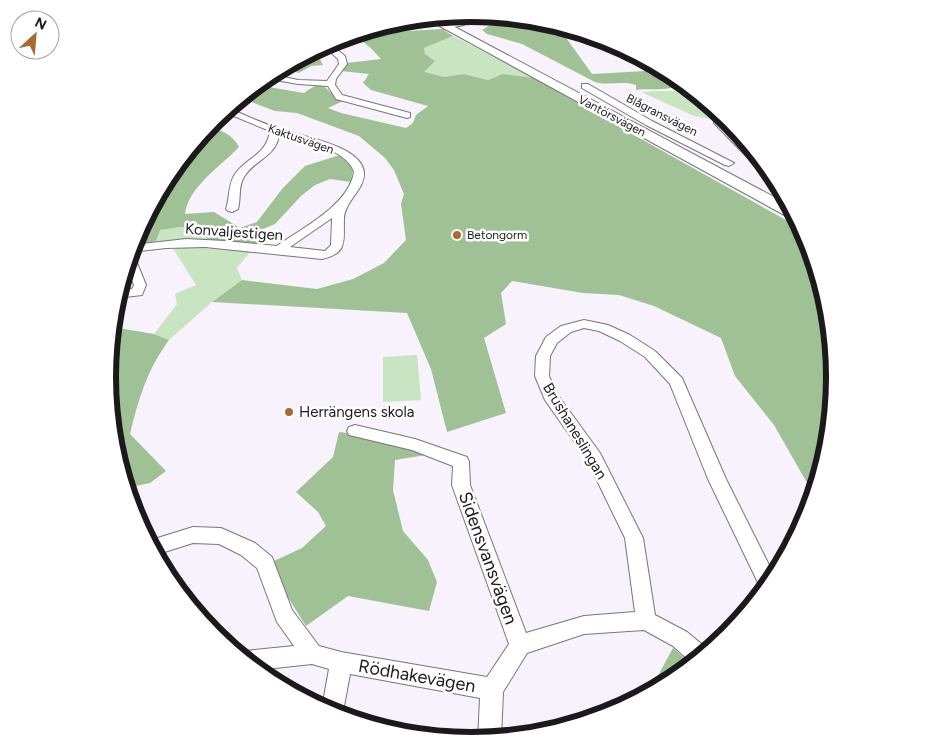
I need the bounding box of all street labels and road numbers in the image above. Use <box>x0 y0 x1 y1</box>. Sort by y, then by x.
street label: Blågransvägen <box>624 91 700 139</box>
street label: Vantörsvägen <box>576 92 648 140</box>
street label: Kaktusvägen <box>266 121 336 157</box>
street label: Konvaljestigen <box>184 220 284 244</box>
street label: Brushaneslingan <box>539 380 611 482</box>
street label: Sidensvansvägen <box>454 489 522 627</box>
street label: Rödhakevägen <box>357 655 477 697</box>

